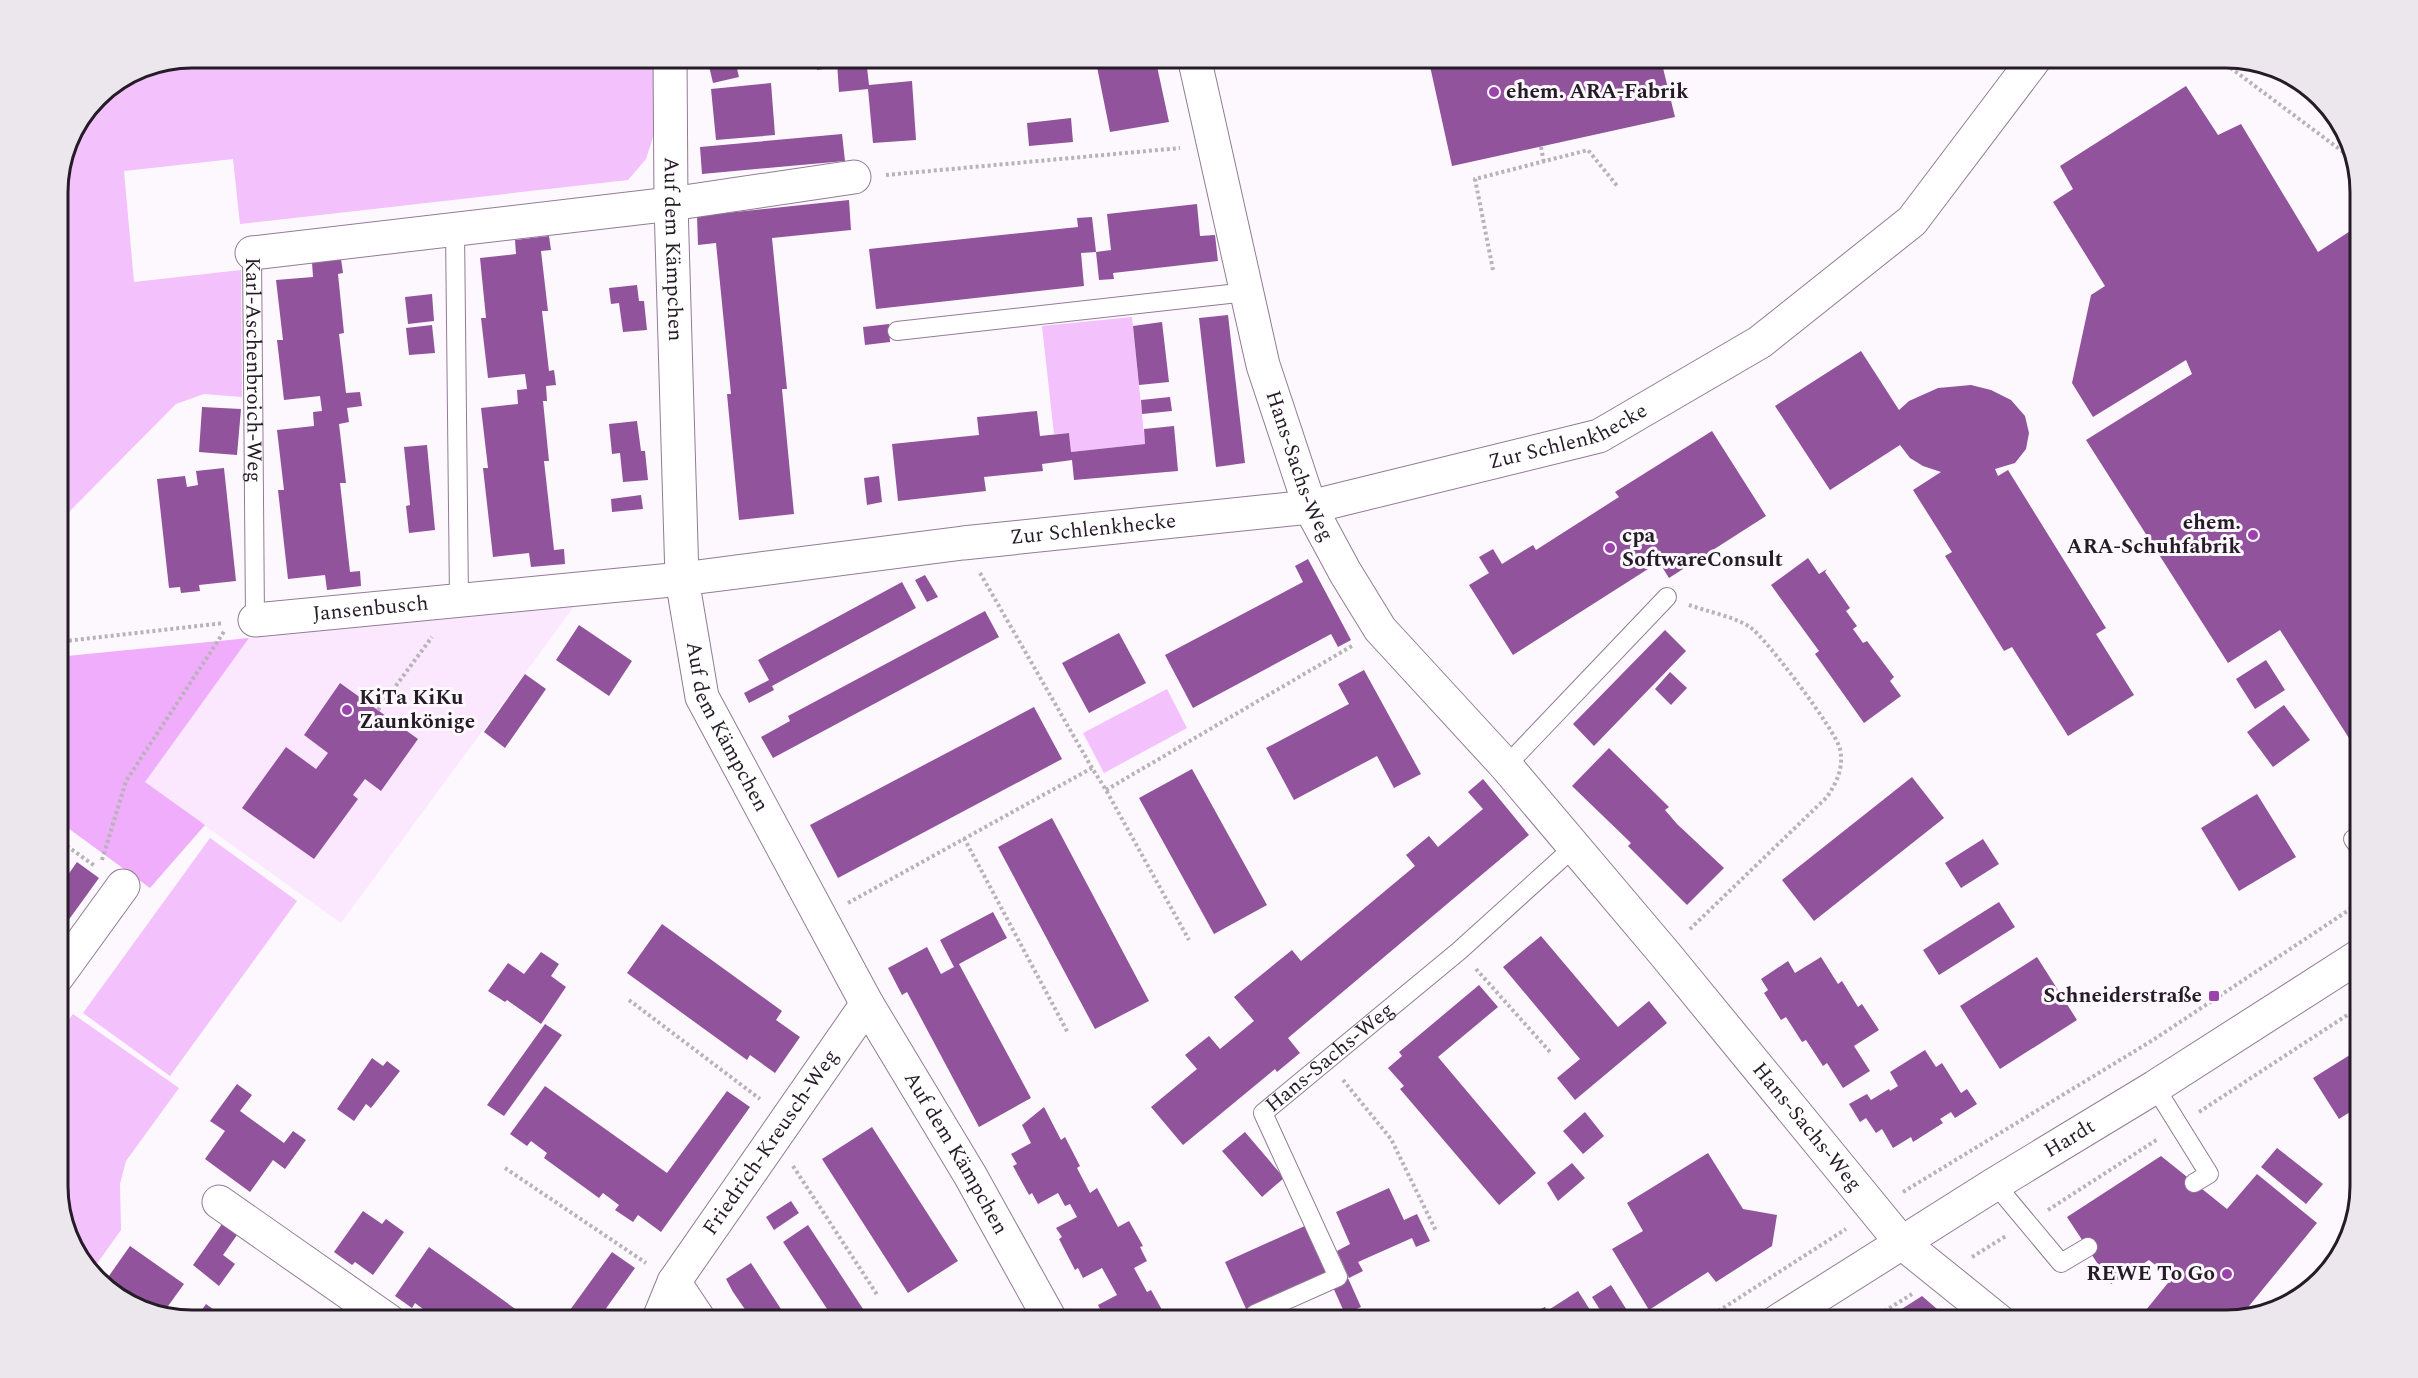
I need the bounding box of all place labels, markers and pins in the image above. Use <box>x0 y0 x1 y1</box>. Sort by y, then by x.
place label: ehem. ARA-Fabrik <box>1506 76 1689 108</box>
marker: ehem. ARA-Fabrik <box>1487 85 1501 99</box>
place label: ehem. ARA-Schuhfabrik <box>2066 507 2241 563</box>
place label: cpa SoftwareConsult <box>1622 520 1783 576</box>
marker: ehem. ARA-Schuhfabrik <box>2246 528 2260 542</box>
marker: cpa SoftwareConsult <box>1603 541 1617 555</box>
place label: KiTa KiKu Zaunkönige <box>359 682 475 738</box>
marker: KiTa KiKu Zaunkönige <box>340 703 354 717</box>
place label: Schneiderstraße <box>2043 980 2202 1012</box>
marker: Schneiderstraße <box>2207 989 2221 1003</box>
place label: REWE To Go <box>2086 1258 2215 1290</box>
marker: REWE To Go <box>2220 1267 2234 1281</box>

